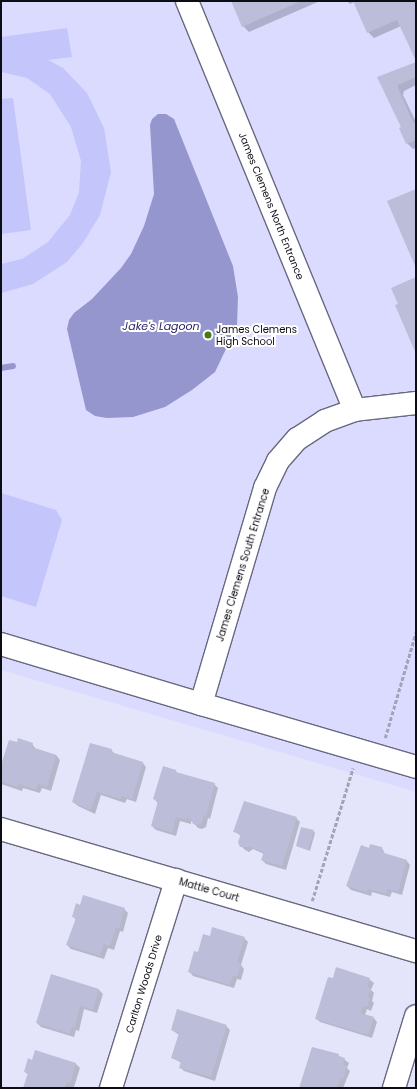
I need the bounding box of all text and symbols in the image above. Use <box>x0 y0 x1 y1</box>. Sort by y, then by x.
street label: James Clemens North Entrance <box>236 131 306 281</box>
water label: Jake's Lagoon <box>122 319 200 333</box>
place label: James Clemens High School <box>216 323 297 346</box>
marker: James Clemens High School <box>203 330 213 340</box>
street label: James Clemens South Entrance <box>214 487 272 643</box>
street label: Mattie Court <box>178 876 240 904</box>
street label: Carlton Woods Drive <box>123 933 165 1035</box>

